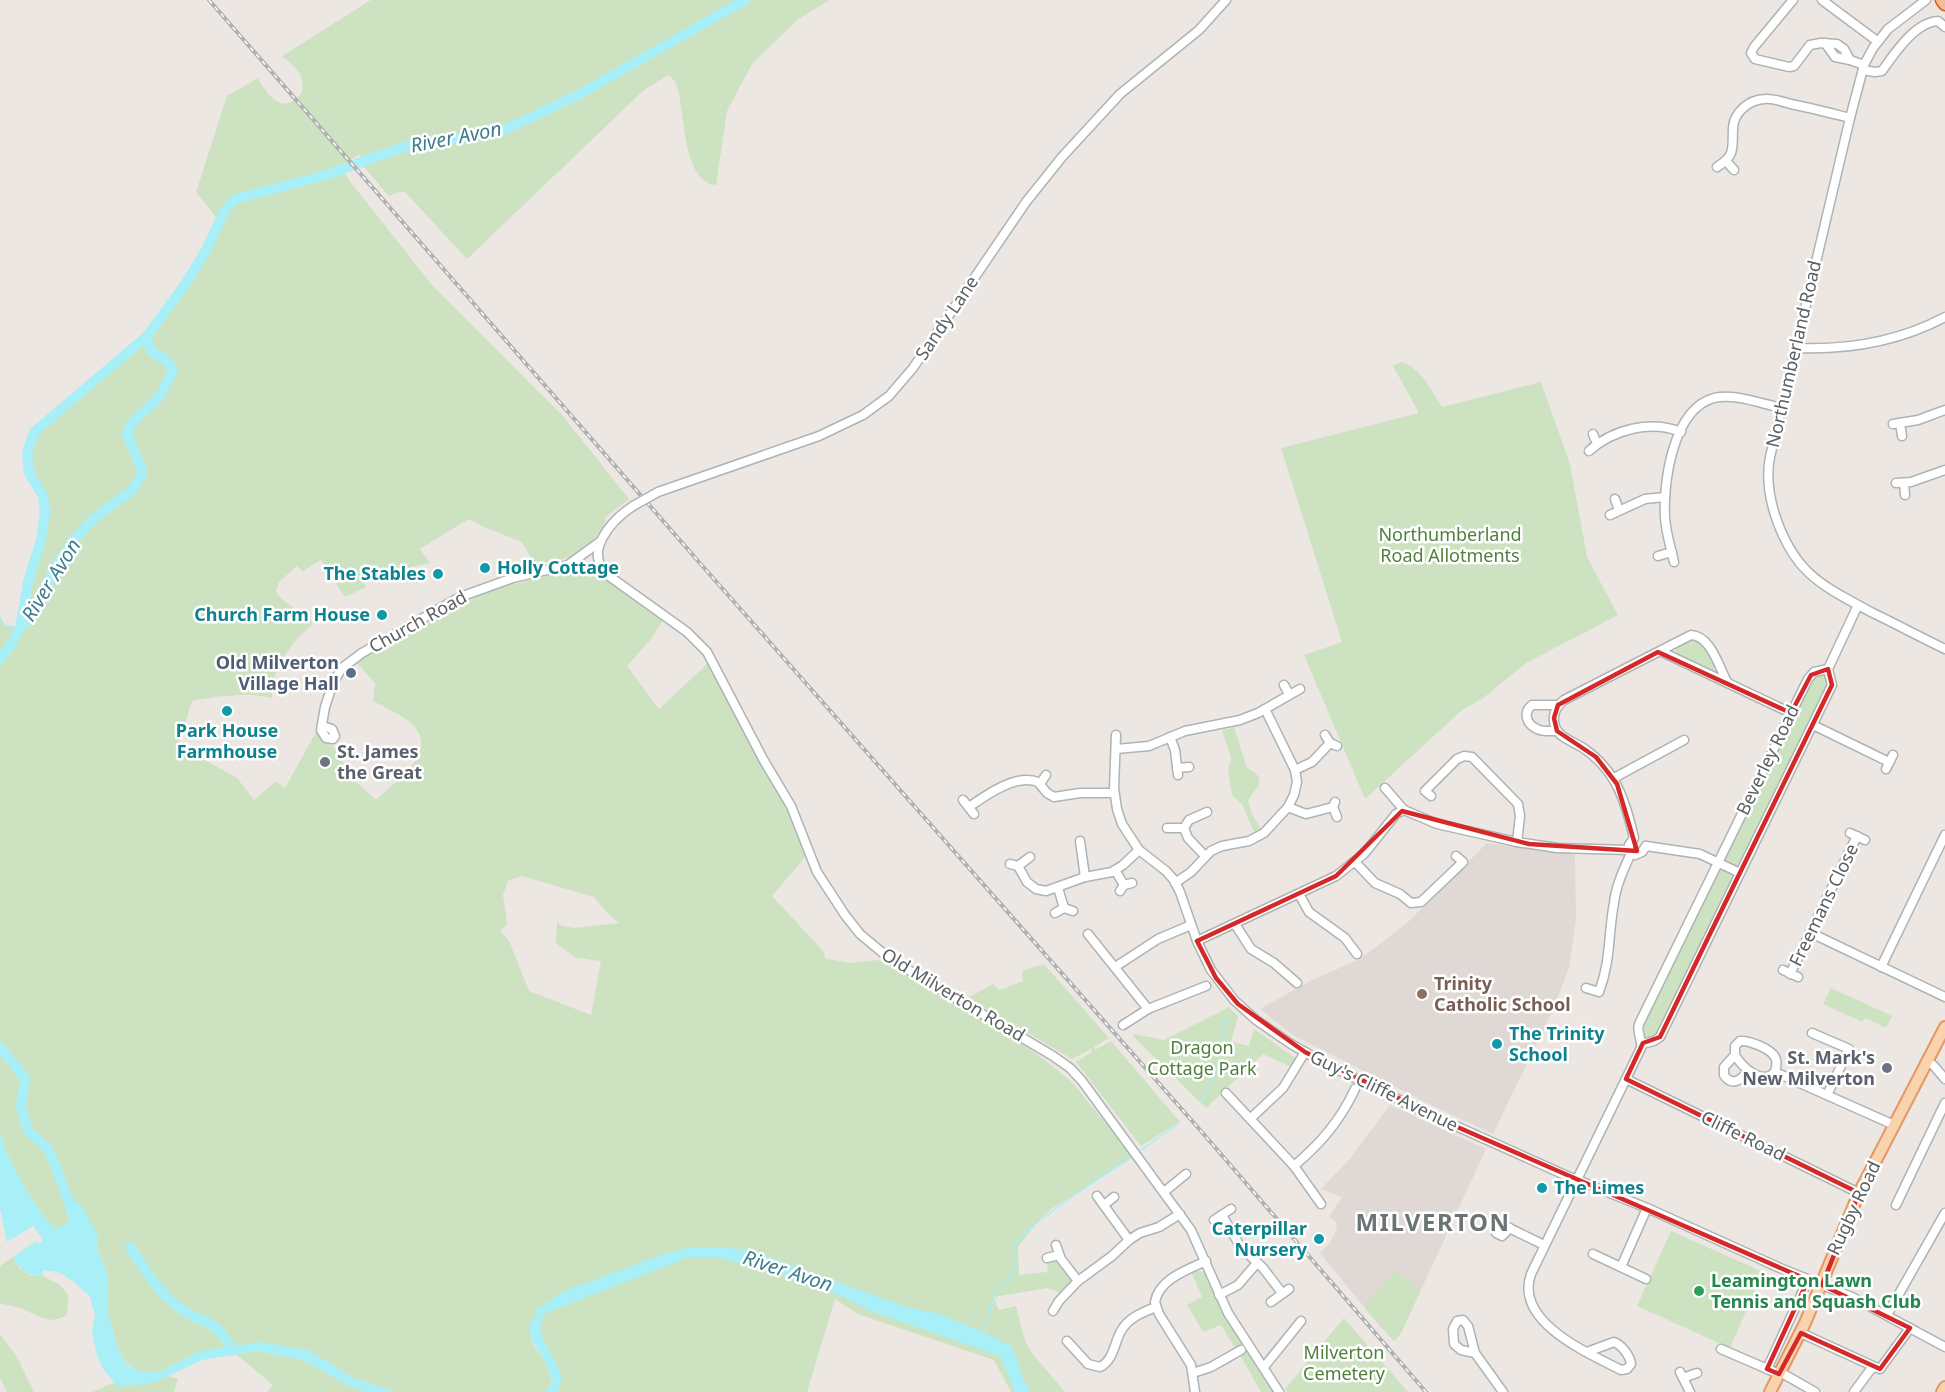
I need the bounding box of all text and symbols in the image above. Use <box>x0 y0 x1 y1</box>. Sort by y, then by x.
water label: River Avon <box>408 114 504 159</box>
street label: Northumberland Road <box>1760 258 1826 450</box>
street label: Sandy Lane <box>909 271 983 364</box>
park label: Northumberland Road Allotments <box>1378 522 1522 567</box>
water label: River Avon <box>15 533 87 626</box>
place label: Holly Cottage <box>497 555 619 579</box>
place label: The Stables <box>323 561 426 585</box>
marker: Holly Cottage <box>478 561 492 575</box>
marker: The Stables <box>431 567 445 581</box>
street label: Church Road <box>364 584 471 658</box>
place label: Church Farm House <box>194 602 370 626</box>
marker: Church Farm House <box>375 608 389 622</box>
place label: Old Milverton Village Hall <box>216 650 339 695</box>
marker: Old Milverton Village Hall <box>344 666 358 680</box>
street label: Beverley Road <box>1730 700 1804 819</box>
marker: Park House Farmhouse <box>220 704 234 718</box>
place label: Park House Farmhouse <box>176 718 278 763</box>
place label: St. James the Great <box>337 739 422 784</box>
marker: St. James the Great <box>318 755 332 769</box>
street label: Freemans Close <box>1783 839 1863 970</box>
street label: Old Milverton Road <box>877 942 1030 1046</box>
place label: Trinity Catholic School <box>1434 971 1571 1016</box>
marker: Trinity Catholic School <box>1415 987 1429 1001</box>
place label: The Trinity School <box>1509 1021 1605 1066</box>
park label: Dragon Cottage Park <box>1147 1035 1257 1080</box>
marker: The Trinity School <box>1490 1037 1504 1051</box>
street label: Guy's Cliffe Avenue <box>1306 1044 1463 1136</box>
place label: St. Mark's New Milverton <box>1742 1045 1875 1090</box>
marker: St. Mark's New Milverton <box>1880 1061 1894 1075</box>
street label: Cliffe Road <box>1697 1104 1790 1166</box>
street label: Rugby Road <box>1821 1157 1885 1259</box>
place label: The Limes <box>1554 1175 1644 1199</box>
marker: The Limes <box>1535 1181 1549 1195</box>
district label: MILVERTON <box>1355 1205 1511 1238</box>
place label: Caterpillar Nursery <box>1212 1216 1308 1261</box>
marker: Caterpillar Nursery <box>1312 1232 1326 1246</box>
water label: River Avon <box>740 1243 836 1298</box>
place label: Leamington Lawn Tennis and Squash Club <box>1711 1268 1921 1313</box>
marker: Leamington Lawn Tennis and Squash Club <box>1692 1284 1706 1298</box>
park label: Milverton Cemetery <box>1303 1340 1386 1385</box>

